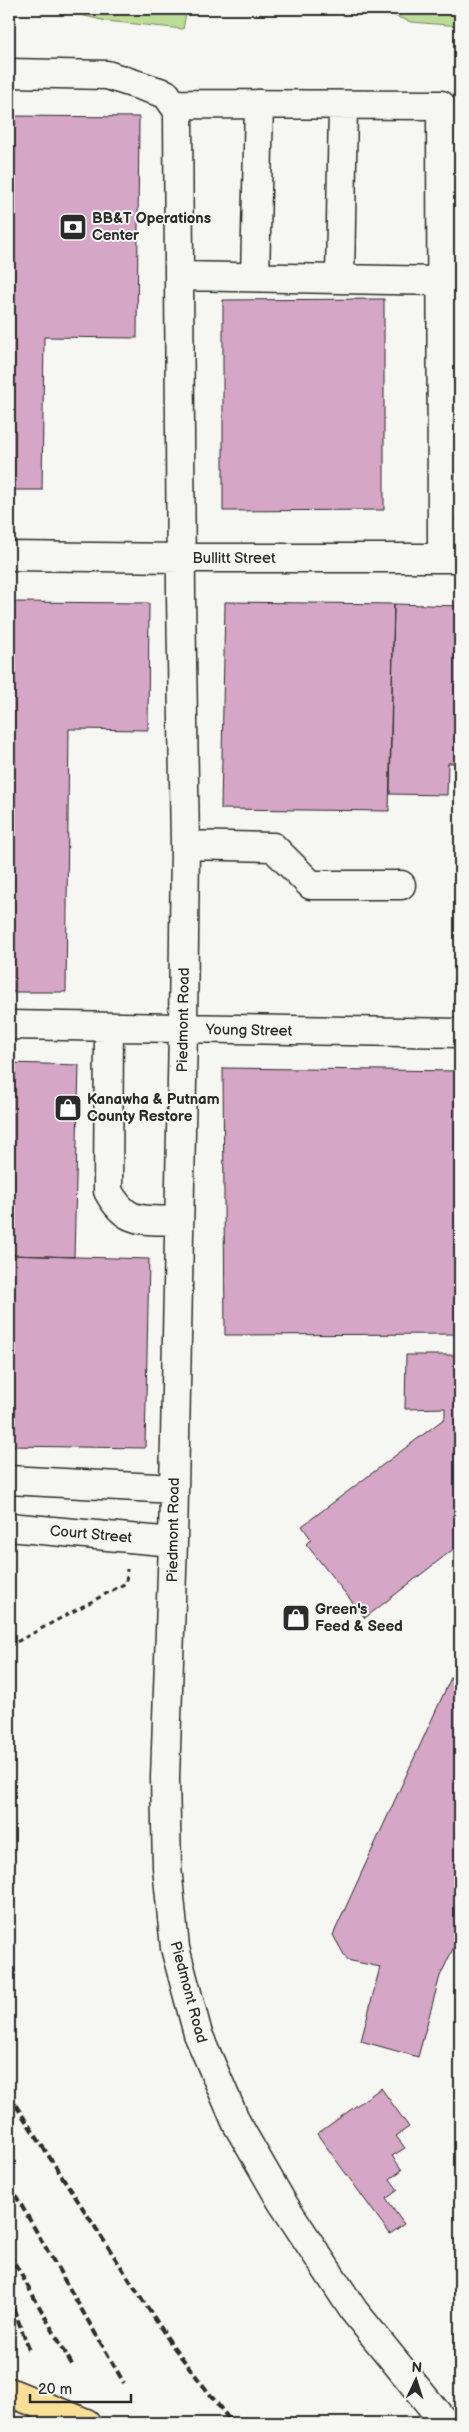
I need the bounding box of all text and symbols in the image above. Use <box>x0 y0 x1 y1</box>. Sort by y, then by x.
place label: BB&T Operations Center <box>92 209 211 245</box>
bank icon: BB&T Operations Center <box>58 212 88 242</box>
street label: Bullitt Street <box>193 549 276 568</box>
street label: Piedmont Road <box>173 967 194 1073</box>
street label: Young Street <box>205 1020 293 1041</box>
place label: Kanawha & Putnam County Restore <box>87 1090 220 1126</box>
shop icon: Kanawha & Putnam County Restore <box>53 1093 83 1123</box>
street label: Piedmont Road <box>163 1477 184 1583</box>
street label: Court Street <box>49 1521 133 1548</box>
place label: Green's Feed & Seed <box>315 1600 403 1636</box>
shop icon: Green's Feed & Seed <box>281 1603 311 1633</box>
street label: Piedmont Road <box>166 1939 211 2045</box>
north arrow <box>392 2354 442 2404</box>
text: N <box>411 2359 423 2376</box>
scale bar <box>30 2372 131 2404</box>
text: 20 m <box>38 2380 72 2399</box>

